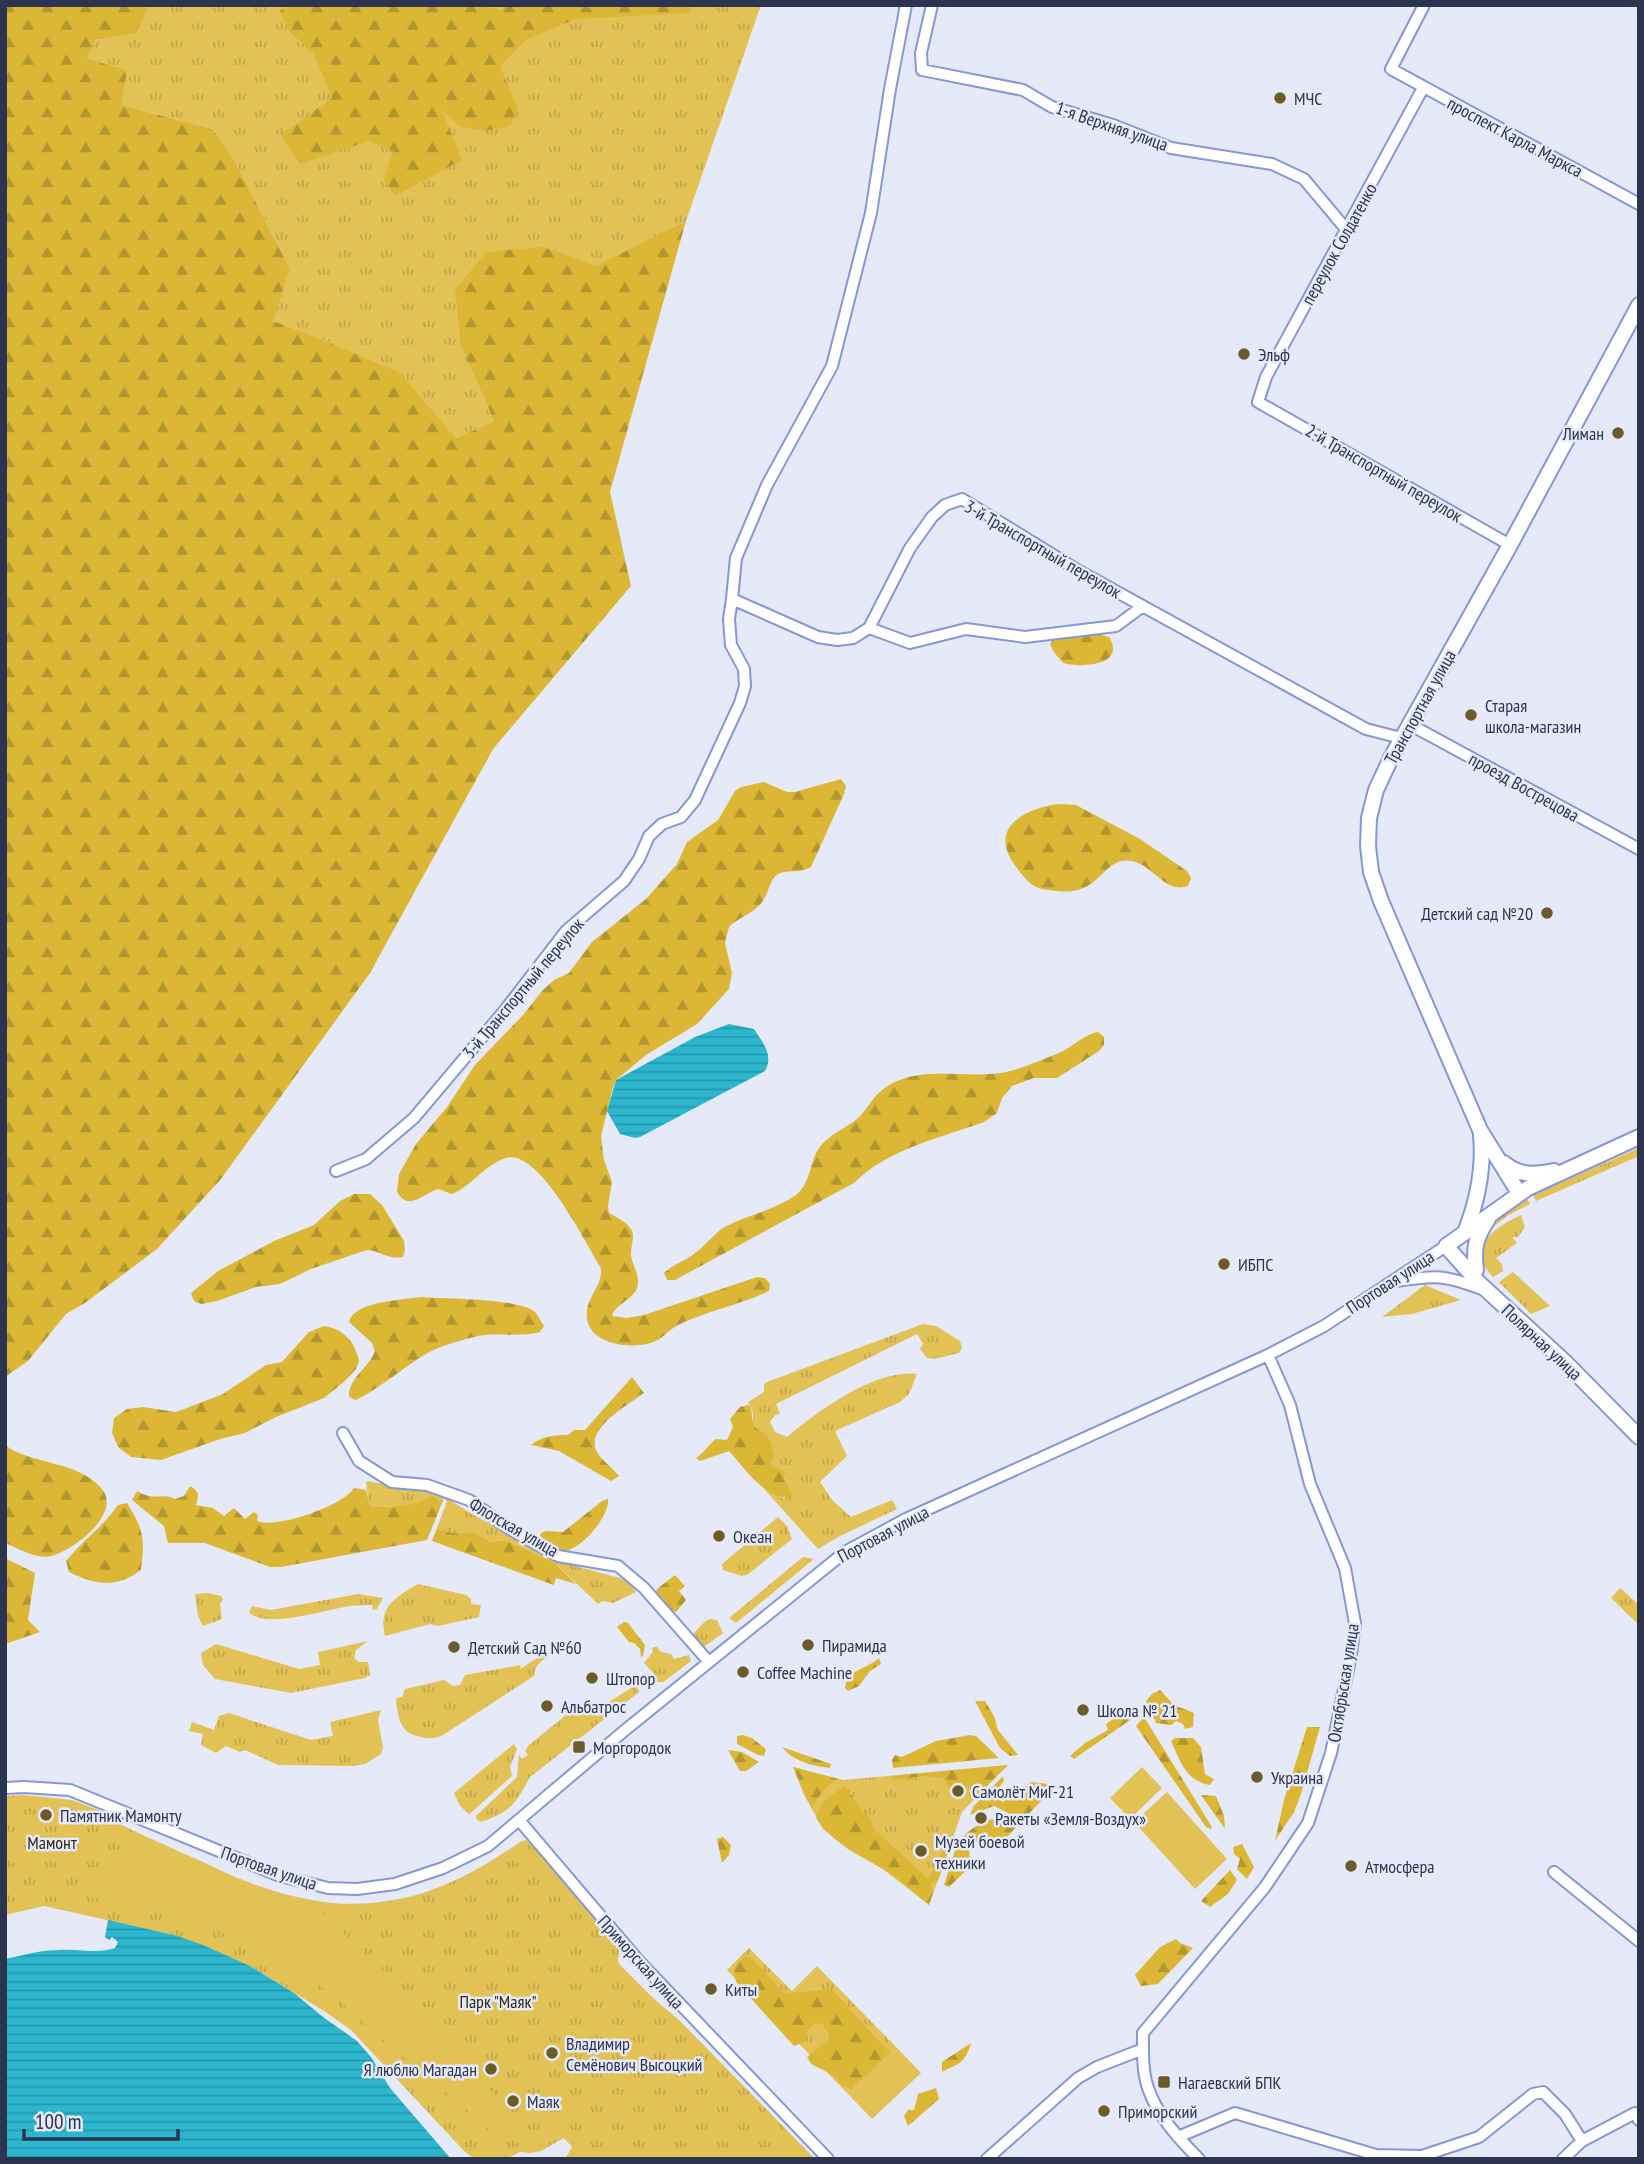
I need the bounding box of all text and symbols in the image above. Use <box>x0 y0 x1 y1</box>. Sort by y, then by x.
place label: МЧС <box>1294 87 1322 110</box>
marker: МЧС <box>1272 90 1288 106</box>
street label: проспект Карла Маркса <box>1443 92 1587 182</box>
street label: 1-я Верхняя улица <box>1053 96 1171 156</box>
street label: переулок Солдатенко <box>1296 179 1382 309</box>
place label: Эльф <box>1258 343 1290 366</box>
marker: Эльф <box>1236 346 1252 362</box>
street label: 2-й Транспортный переулок <box>1302 419 1466 527</box>
place label: Лиман <box>1562 422 1604 445</box>
marker: Лиман <box>1610 425 1626 441</box>
street label: 3-й Транспортный переулок <box>961 495 1125 603</box>
street label: Транспортная улица <box>1379 646 1461 768</box>
place label: Старая школа-магазин <box>1485 694 1581 738</box>
marker: Старая школа-магазин <box>1463 707 1479 723</box>
street label: проезд Вострецова <box>1465 747 1583 827</box>
place label: Детский сад №20 <box>1421 902 1533 925</box>
marker: Детский сад №20 <box>1539 905 1555 921</box>
street label: 3-й Транспортный переулок <box>457 913 589 1063</box>
street label: Портовая улица <box>1342 1245 1438 1319</box>
place label: ИБПС <box>1238 1253 1274 1276</box>
marker: ИБПС <box>1216 1256 1232 1272</box>
street label: Полярная улица <box>1497 1299 1587 1385</box>
street label: Флотская улица <box>465 1492 563 1562</box>
street label: Портовая улица <box>833 1500 933 1568</box>
place label: Океан <box>733 1525 772 1548</box>
marker: Океан <box>711 1528 727 1544</box>
street label: Октябрьская улица <box>1322 1622 1364 1744</box>
place label: Пирамида <box>822 1634 887 1657</box>
place label: Детский Сад №60 <box>468 1636 582 1659</box>
marker: Пирамида <box>800 1637 816 1653</box>
marker: Детский Сад №60 <box>446 1639 462 1655</box>
place label: Coffee Machine <box>757 1661 852 1684</box>
marker: Coffee Machine <box>735 1664 751 1680</box>
place label: Штопор <box>606 1667 655 1690</box>
marker: Штопор <box>584 1670 600 1686</box>
place label: Альбатрос <box>561 1695 627 1718</box>
marker: Альбатрос <box>539 1698 555 1714</box>
place label: Школа № 21 <box>1097 1699 1177 1722</box>
marker: Школа № 21 <box>1075 1702 1091 1718</box>
place label: Моргородок <box>593 1736 671 1759</box>
marker: Моргородок <box>571 1739 587 1755</box>
place label: Украина <box>1271 1766 1323 1789</box>
marker: Украина <box>1249 1769 1265 1785</box>
place label: Самолёт МиГ-21 <box>972 1780 1074 1803</box>
marker: Самолёт МиГ-21 <box>950 1783 966 1799</box>
place label: Памятник Мамонту <box>60 1804 182 1827</box>
marker: Памятник Мамонту <box>38 1807 54 1823</box>
place label: Ракеты «Земля-Воздух» <box>995 1807 1146 1830</box>
marker: Ракеты «Земля-Воздух» <box>973 1810 989 1826</box>
place label: Музей боевой техники <box>935 1830 1025 1874</box>
park label: Мамонт <box>27 1831 77 1854</box>
street label: Портовая улица <box>218 1841 320 1895</box>
marker: Музей боевой техники <box>913 1843 929 1859</box>
place label: Атмосфера <box>1365 1855 1435 1878</box>
marker: Атмосфера <box>1343 1858 1359 1874</box>
street label: Приморская улица <box>593 1910 689 2014</box>
place label: Киты <box>725 1978 757 2001</box>
marker: Киты <box>703 1981 719 1997</box>
park label: Парк "Маяк" <box>459 1990 537 2013</box>
place label: Владимир Семёнович Высоцкий <box>566 2032 702 2076</box>
marker: Владимир Семёнович Высоцкий <box>544 2045 560 2061</box>
place label: Я люблю Магадан <box>364 2058 477 2081</box>
marker: Я люблю Магадан <box>483 2061 499 2077</box>
place label: Нагаевский БПК <box>1178 2071 1282 2094</box>
marker: Нагаевский БПК <box>1156 2074 1172 2090</box>
place label: Маяк <box>527 2090 560 2113</box>
marker: Маяк <box>505 2093 521 2109</box>
scale bar <box>24 2098 178 2142</box>
place label: Приморский <box>1118 2100 1197 2123</box>
marker: Приморский <box>1096 2103 1112 2119</box>
text: 100 m <box>35 2108 81 2135</box>

